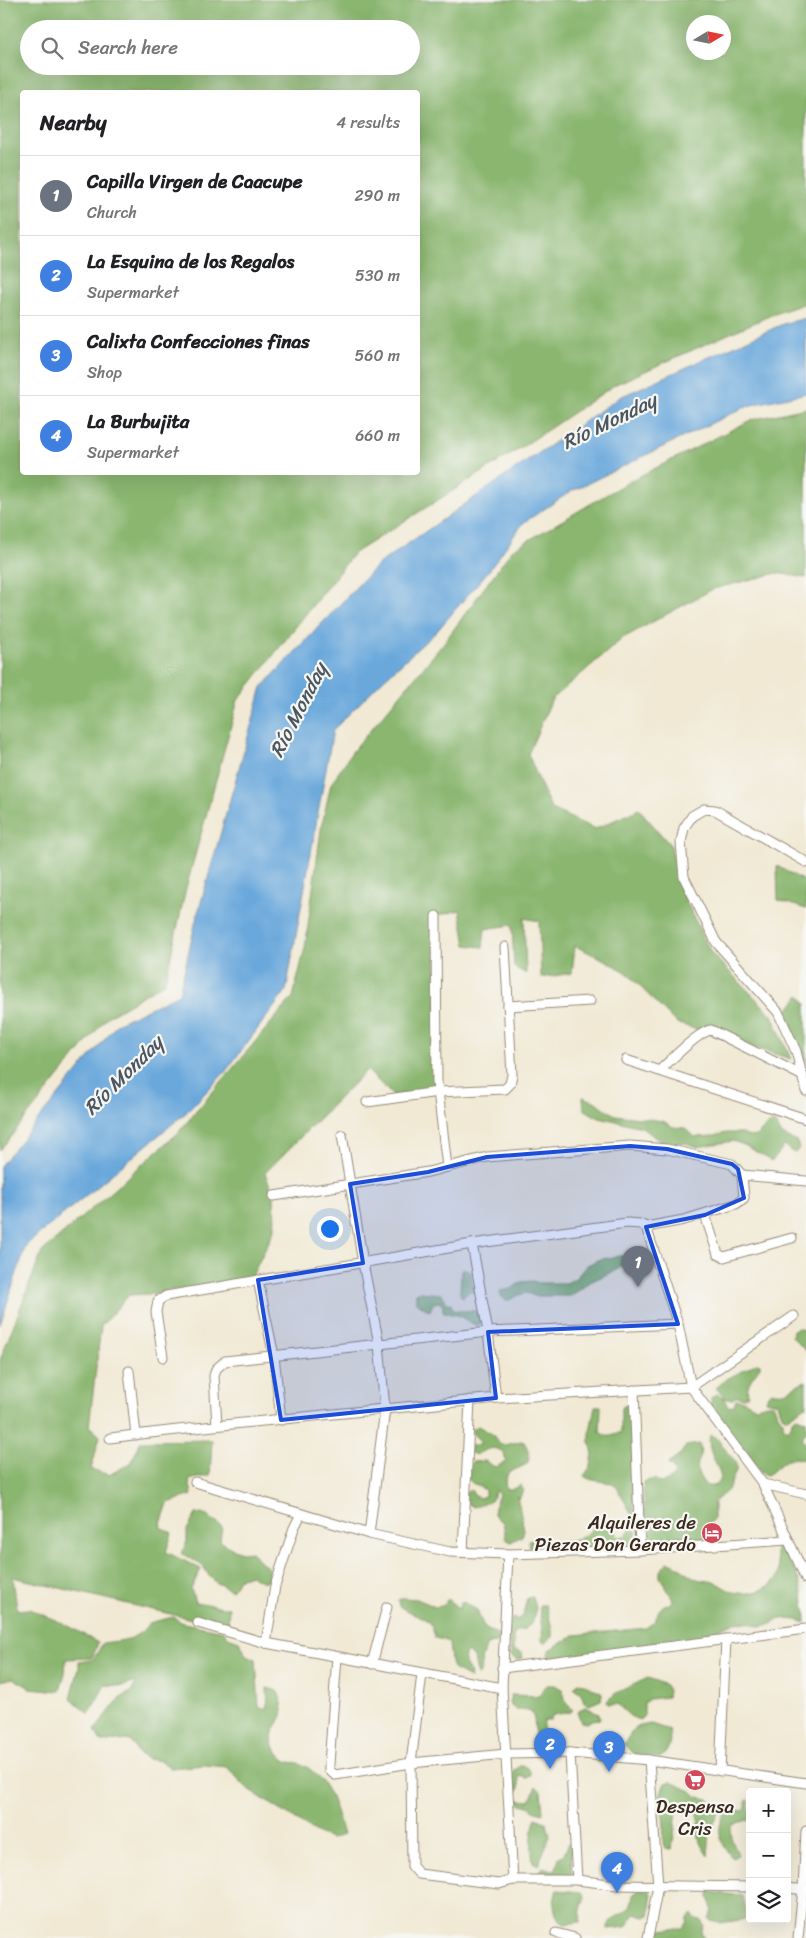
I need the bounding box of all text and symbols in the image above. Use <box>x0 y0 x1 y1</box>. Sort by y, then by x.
north arrow <box>686 15 731 60</box>
search box <box>20 20 420 75</box>
text: Search here <box>78 31 178 64</box>
icon: search <box>38 34 66 62</box>
text: Nearby <box>40 104 106 142</box>
text: 4 results <box>336 108 400 137</box>
text: Capilla Virgen de Caacupe <box>87 165 302 198</box>
text: 1 <box>53 181 59 210</box>
text: 290 m <box>354 181 400 210</box>
text: Church <box>87 198 137 227</box>
text: La Esquina de los Regalos <box>87 245 294 278</box>
text: 2 <box>51 261 61 290</box>
text: 530 m <box>355 261 400 290</box>
text: Supermarket <box>87 278 179 307</box>
text: Calixta Confecciones finas <box>87 325 310 358</box>
text: 3 <box>52 341 60 370</box>
text: 560 m <box>355 341 400 370</box>
text: Shop <box>87 358 122 387</box>
water label: Río Monday <box>556 382 665 460</box>
text: La Burbujita <box>87 405 189 438</box>
text: 4 <box>51 421 61 450</box>
text: 660 m <box>355 421 400 450</box>
text: Supermarket <box>87 438 179 467</box>
water label: Río Monday <box>260 654 338 764</box>
water label: Río Monday <box>75 1025 174 1124</box>
your location <box>317 1216 343 1242</box>
pin: 1 <box>622 1246 654 1287</box>
place label: Alquileres de Piezas Don Gerardo <box>535 1506 696 1561</box>
hotel icon: Alquileres de Piezas Don Gerardo <box>700 1521 724 1545</box>
pin: 2 <box>534 1728 566 1769</box>
pin: 3 <box>593 1731 625 1772</box>
supermarket icon: Despensa Cris <box>683 1768 707 1792</box>
map controls <box>746 1788 791 1923</box>
button: + <box>746 1788 791 1833</box>
place label: Despensa Cris <box>656 1790 735 1845</box>
button: − <box>746 1833 791 1878</box>
pin: 4 <box>601 1852 633 1893</box>
button: layers <box>746 1878 791 1923</box>

